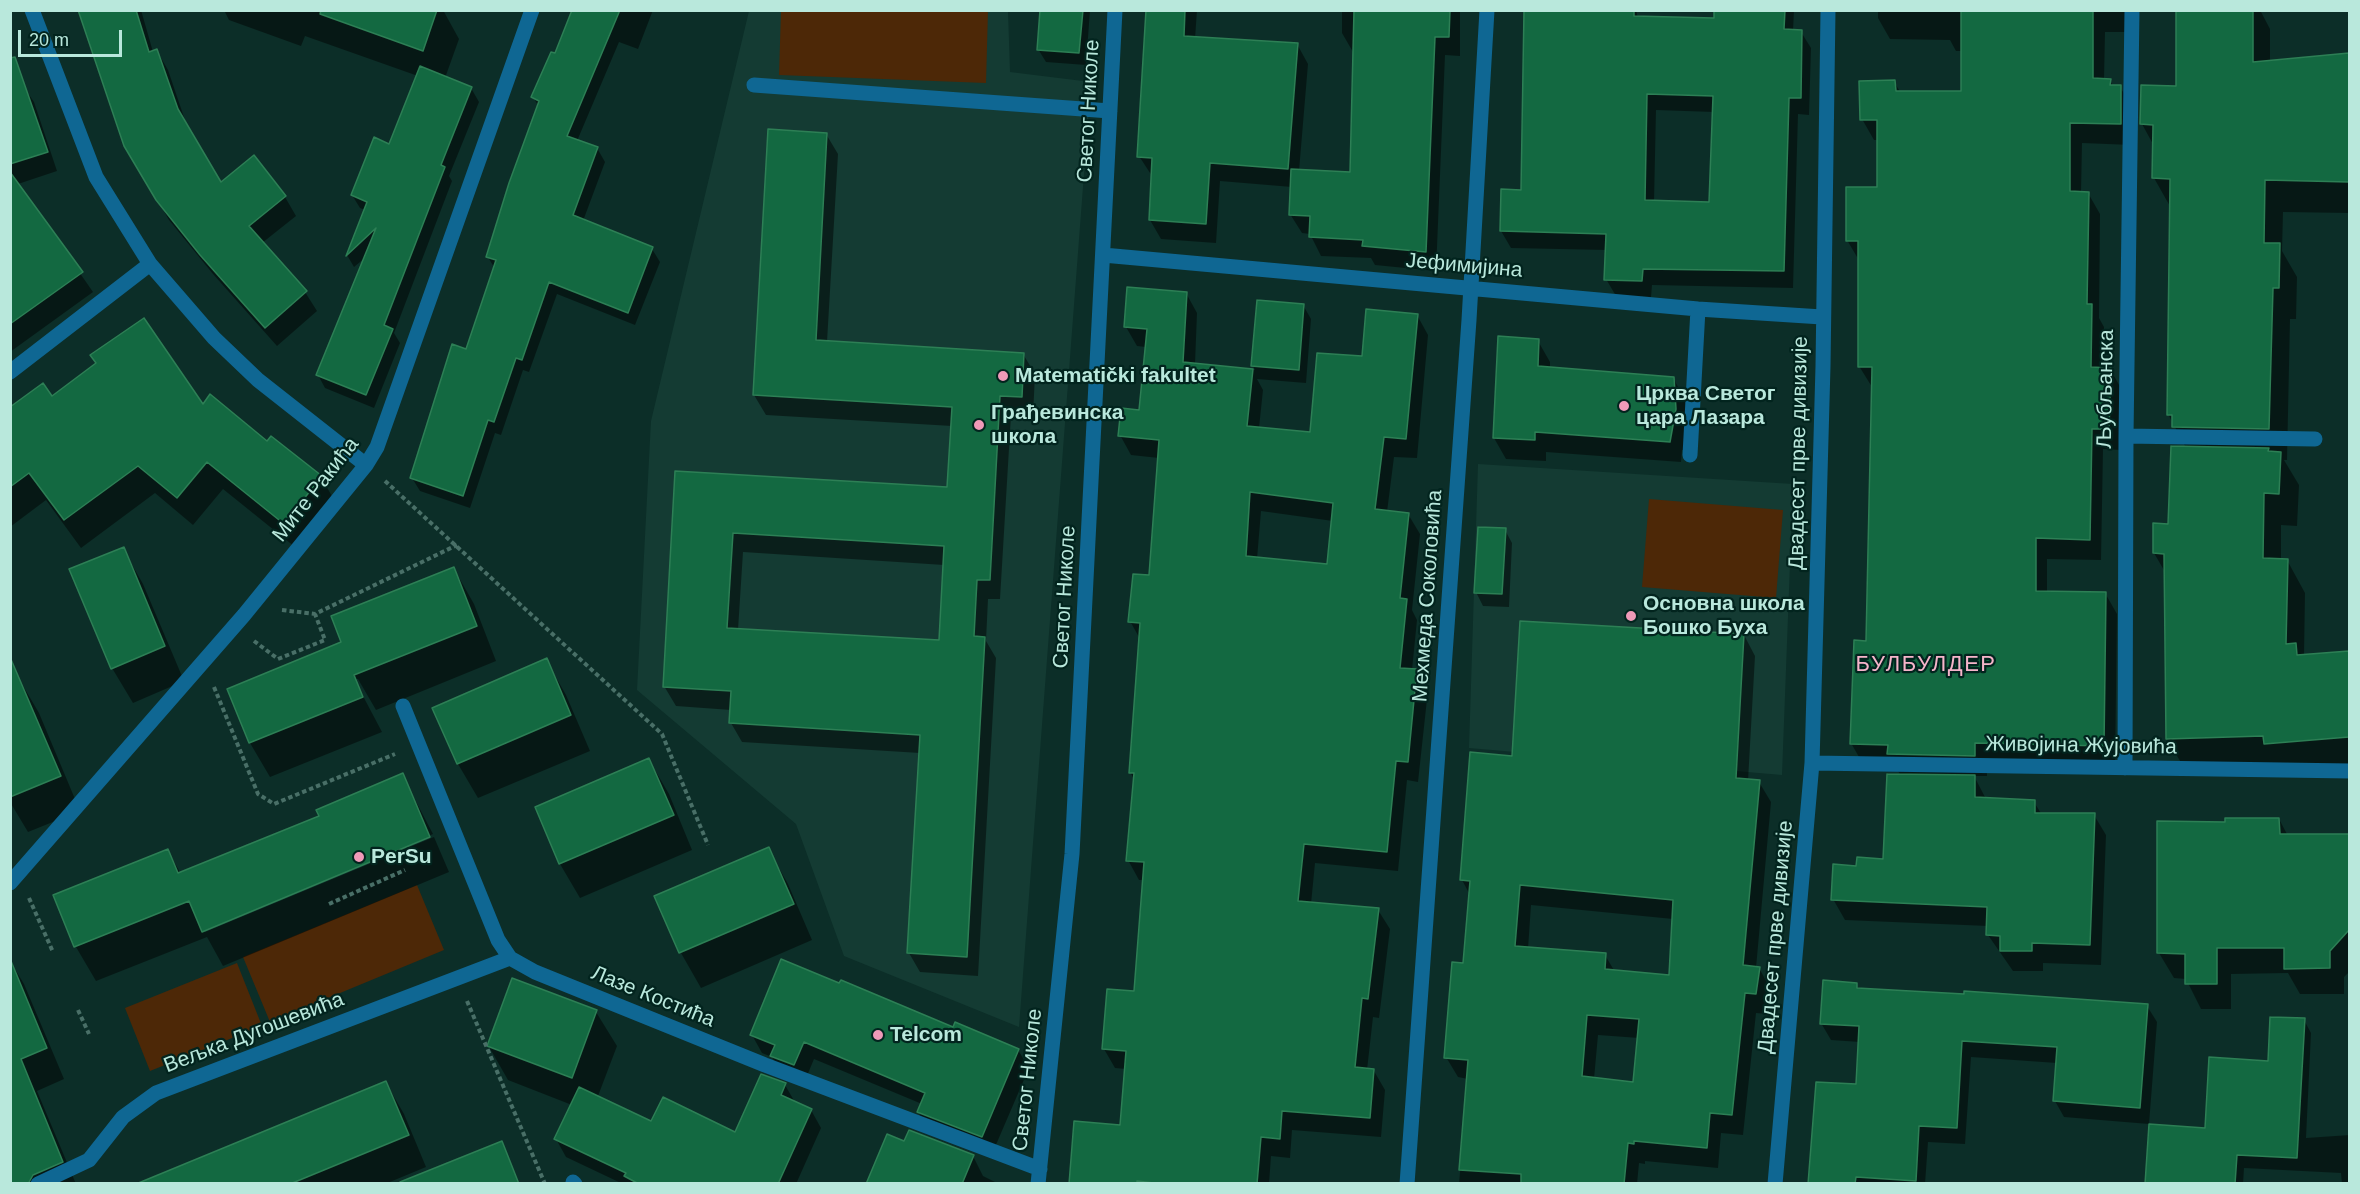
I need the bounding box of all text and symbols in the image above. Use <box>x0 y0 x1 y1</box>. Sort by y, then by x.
scale bar <box>21 18 124 56</box>
text: 20 m <box>29 30 69 50</box>
street label: Светог Николе <box>1073 39 1105 183</box>
street label: Јефимијина <box>1405 248 1523 284</box>
street label: Љубљанска <box>2092 329 2120 449</box>
street label: Двадесет прве дивизије <box>1784 336 1814 570</box>
place label: Matematički fakultet <box>1015 363 1216 389</box>
marker: Matematički fakultet <box>996 369 1010 383</box>
place label: Црква Светог цара Лазара <box>1636 381 1776 431</box>
marker: Црква Светог цара Лазара <box>1617 399 1631 413</box>
place label: Грађевинска школа <box>991 400 1123 450</box>
marker: Грађевинска школа <box>972 418 986 432</box>
street label: Мите Ракића <box>267 433 365 547</box>
street label: Мехмеда Соколовића <box>1408 489 1448 703</box>
street label: Светог Николе <box>1049 525 1081 669</box>
place label: Основна школа Бошко Буха <box>1643 591 1805 641</box>
marker: Основна школа Бошко Буха <box>1624 609 1638 623</box>
district label: БУЛБУЛДЕР <box>1856 652 1996 678</box>
street label: Живојина Жујовића <box>1985 732 2177 760</box>
street label: Двадесет прве дивизије <box>1753 819 1799 1055</box>
place label: PerSu <box>371 844 432 870</box>
marker: PerSu <box>352 850 366 864</box>
street label: Лазе Костића <box>587 961 719 1033</box>
street label: Вељка Дугошевића <box>160 987 348 1079</box>
street label: Светог Николе <box>1008 1008 1048 1152</box>
place label: Telcom <box>890 1022 962 1048</box>
marker: Telcom <box>871 1028 885 1042</box>

